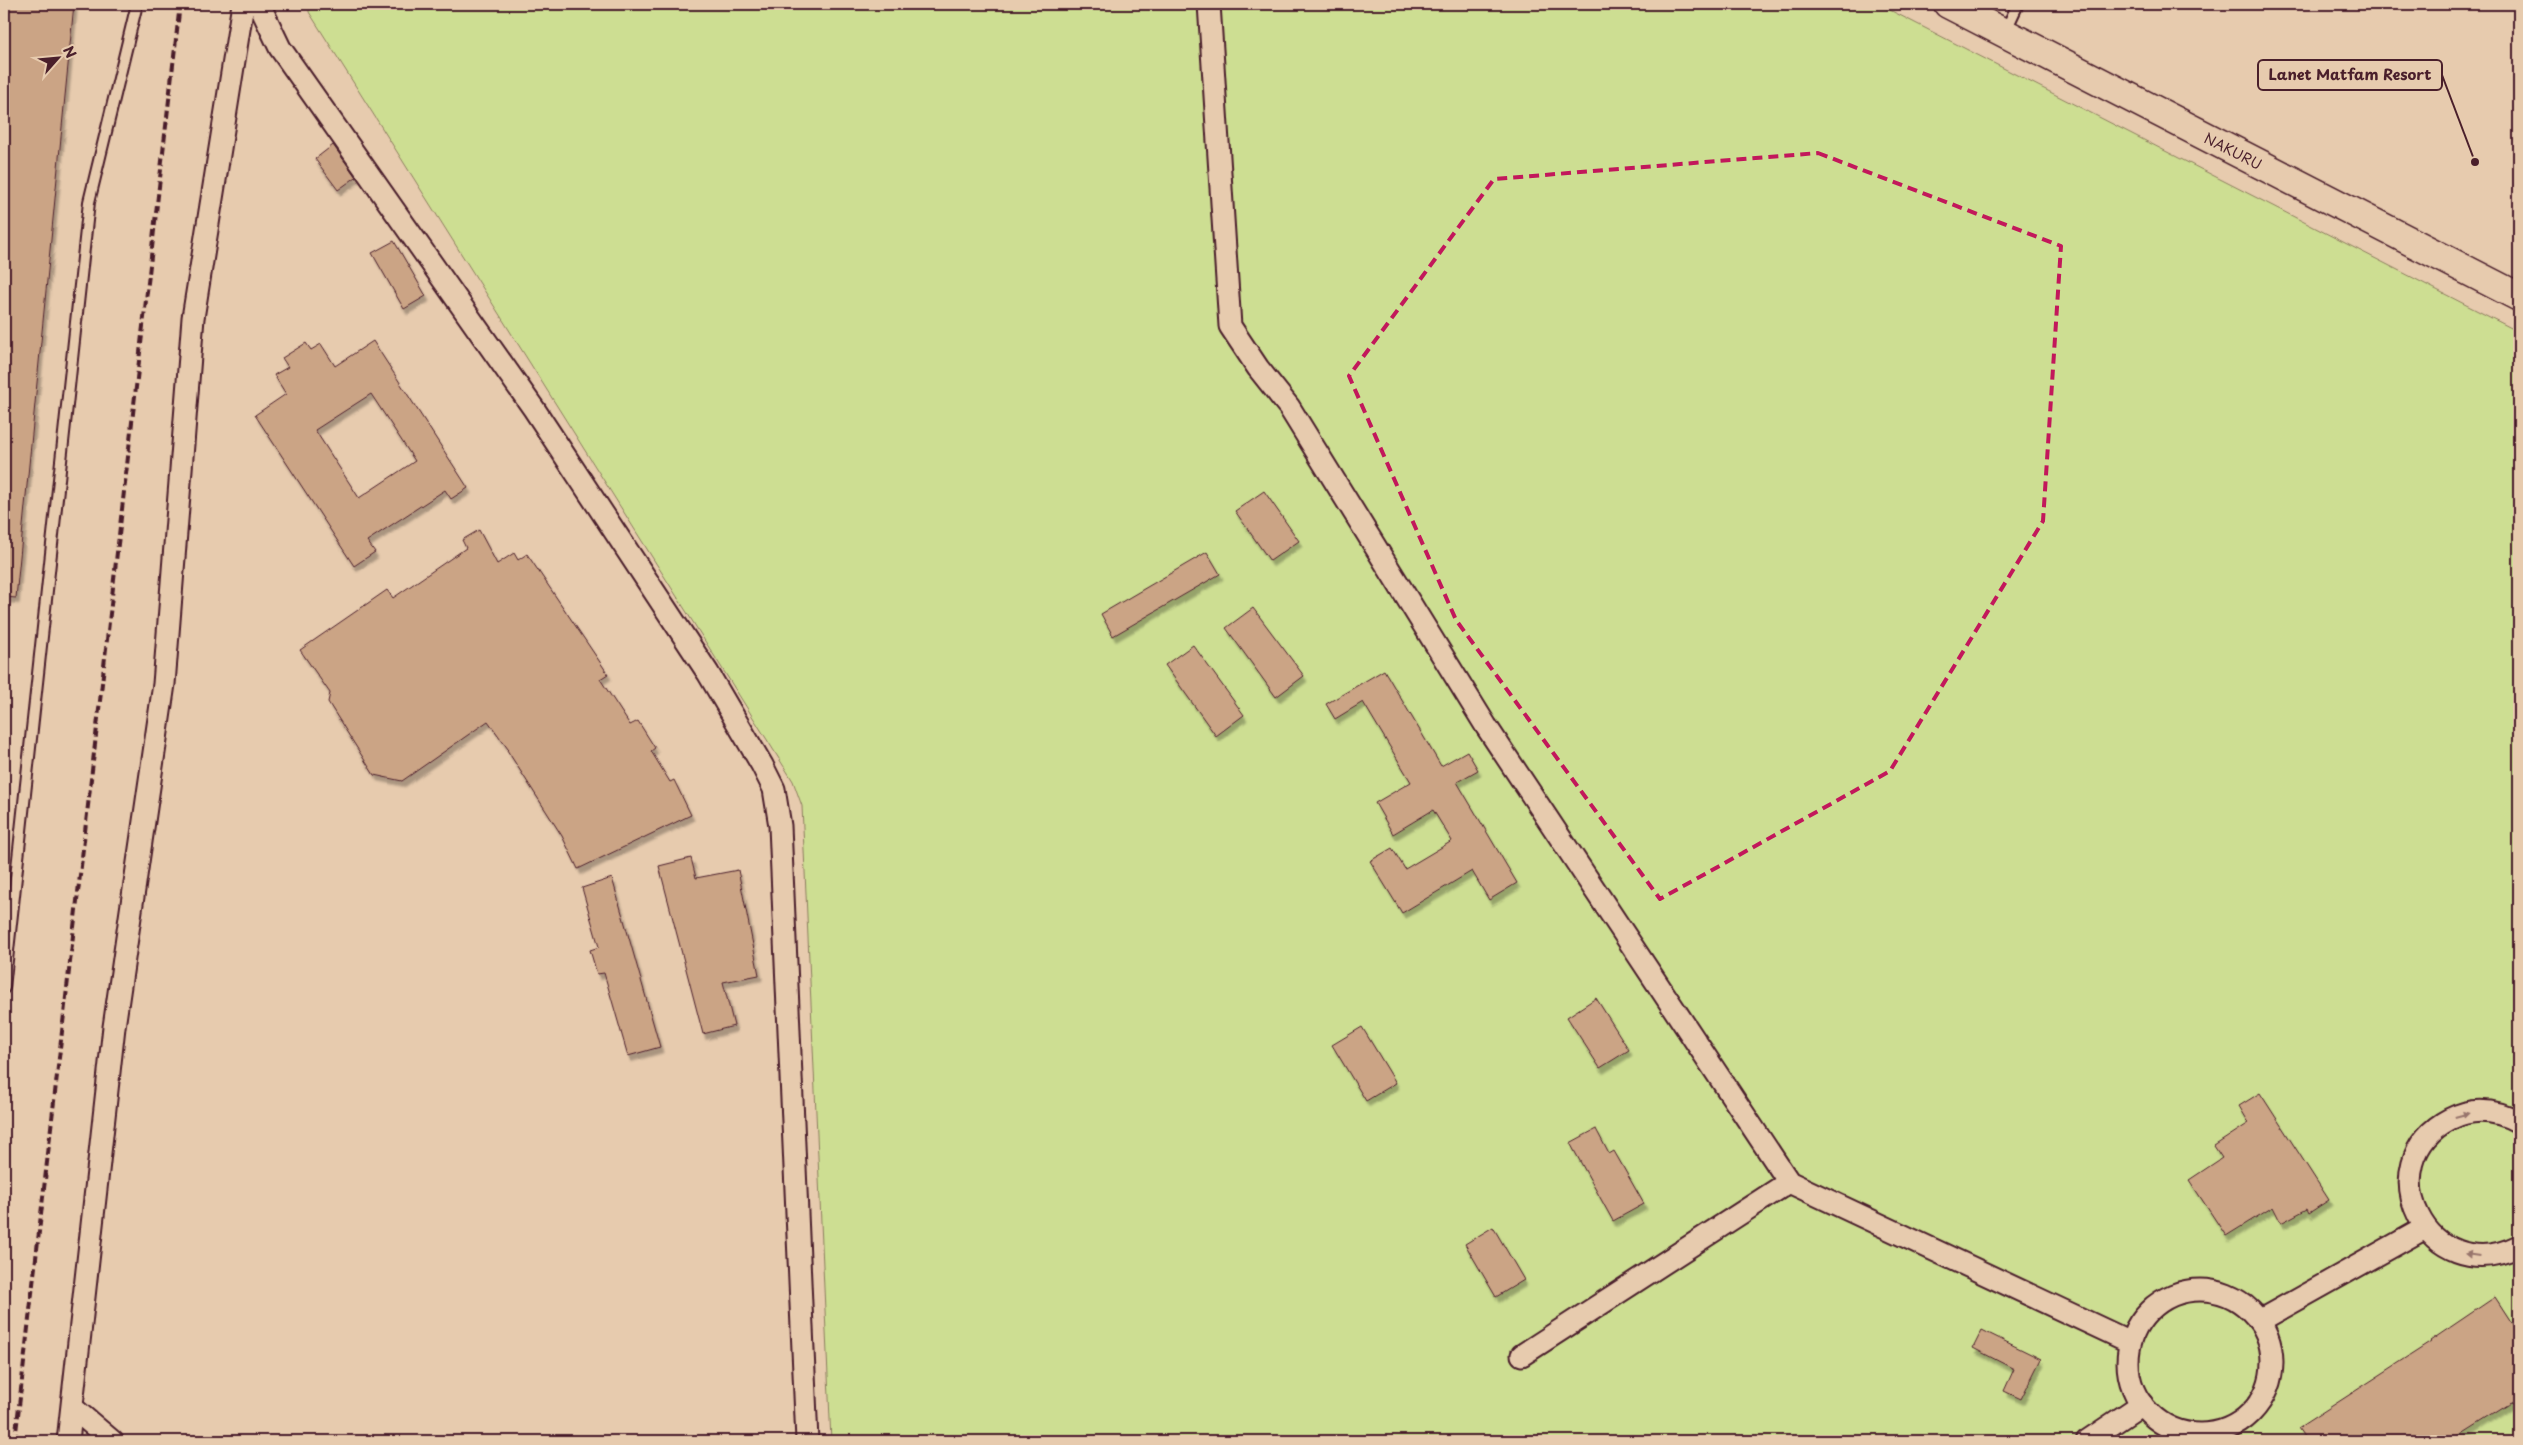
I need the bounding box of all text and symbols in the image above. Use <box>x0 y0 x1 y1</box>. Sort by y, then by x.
north arrow <box>32 32 82 82</box>
text: N <box>58 42 82 62</box>
callout: Lanet Matfam Resort <box>2258 60 2442 90</box>
text: Lanet Matfam Resort <box>2269 62 2431 85</box>
street label: NAKURU <box>2200 127 2266 175</box>
one-way arrow <box>2455 1111 2470 1119</box>
one-way arrow <box>2464 1250 2480 1258</box>

